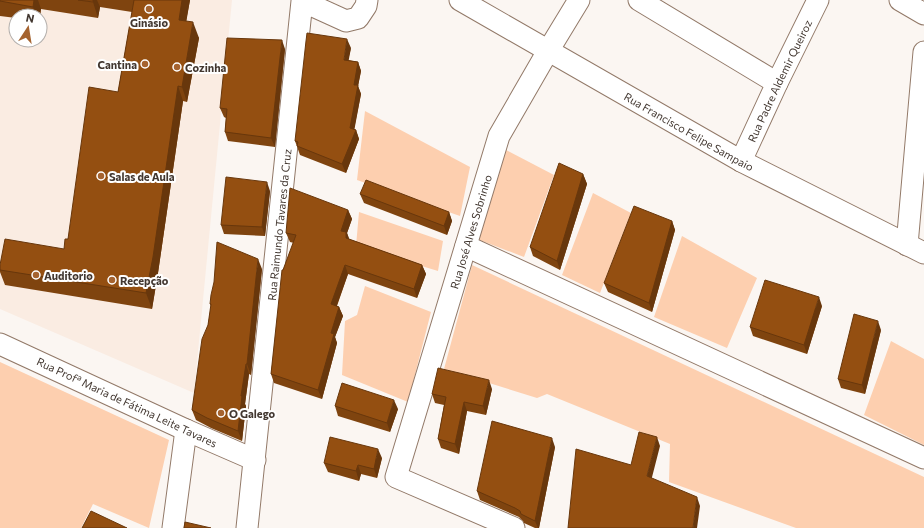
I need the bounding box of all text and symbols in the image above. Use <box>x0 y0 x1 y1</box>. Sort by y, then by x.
marker: Ginásio <box>144 4 154 14</box>
north arrow <box>8 8 48 48</box>
text: N <box>25 11 36 25</box>
place label: Ginásio <box>130 16 168 29</box>
street label: Rua Padre Aldemir Queiroz <box>744 17 814 144</box>
place label: Cantina <box>97 58 137 71</box>
marker: Cantina <box>140 59 150 69</box>
place label: Cozinha <box>185 61 227 74</box>
marker: Cozinha <box>172 62 182 72</box>
street label: Rua Francisco Felipe Sampaio <box>622 89 756 173</box>
street label: Rua Raimundo Tavares da Cruz <box>264 148 293 301</box>
place label: Salas de Aula <box>109 170 175 183</box>
marker: Salas de Aula <box>96 171 106 181</box>
street label: Rua José Alves Sobrinho <box>447 172 494 290</box>
place label: Auditorio <box>44 269 93 282</box>
marker: Auditorio <box>31 270 41 280</box>
place label: Recepção <box>120 274 169 287</box>
marker: Recepção <box>107 275 117 285</box>
street label: Rua Profª Maria de Fátima Leite Tavares <box>35 354 219 450</box>
place label: O Galego <box>229 407 276 420</box>
marker: O Galego <box>216 408 226 418</box>

